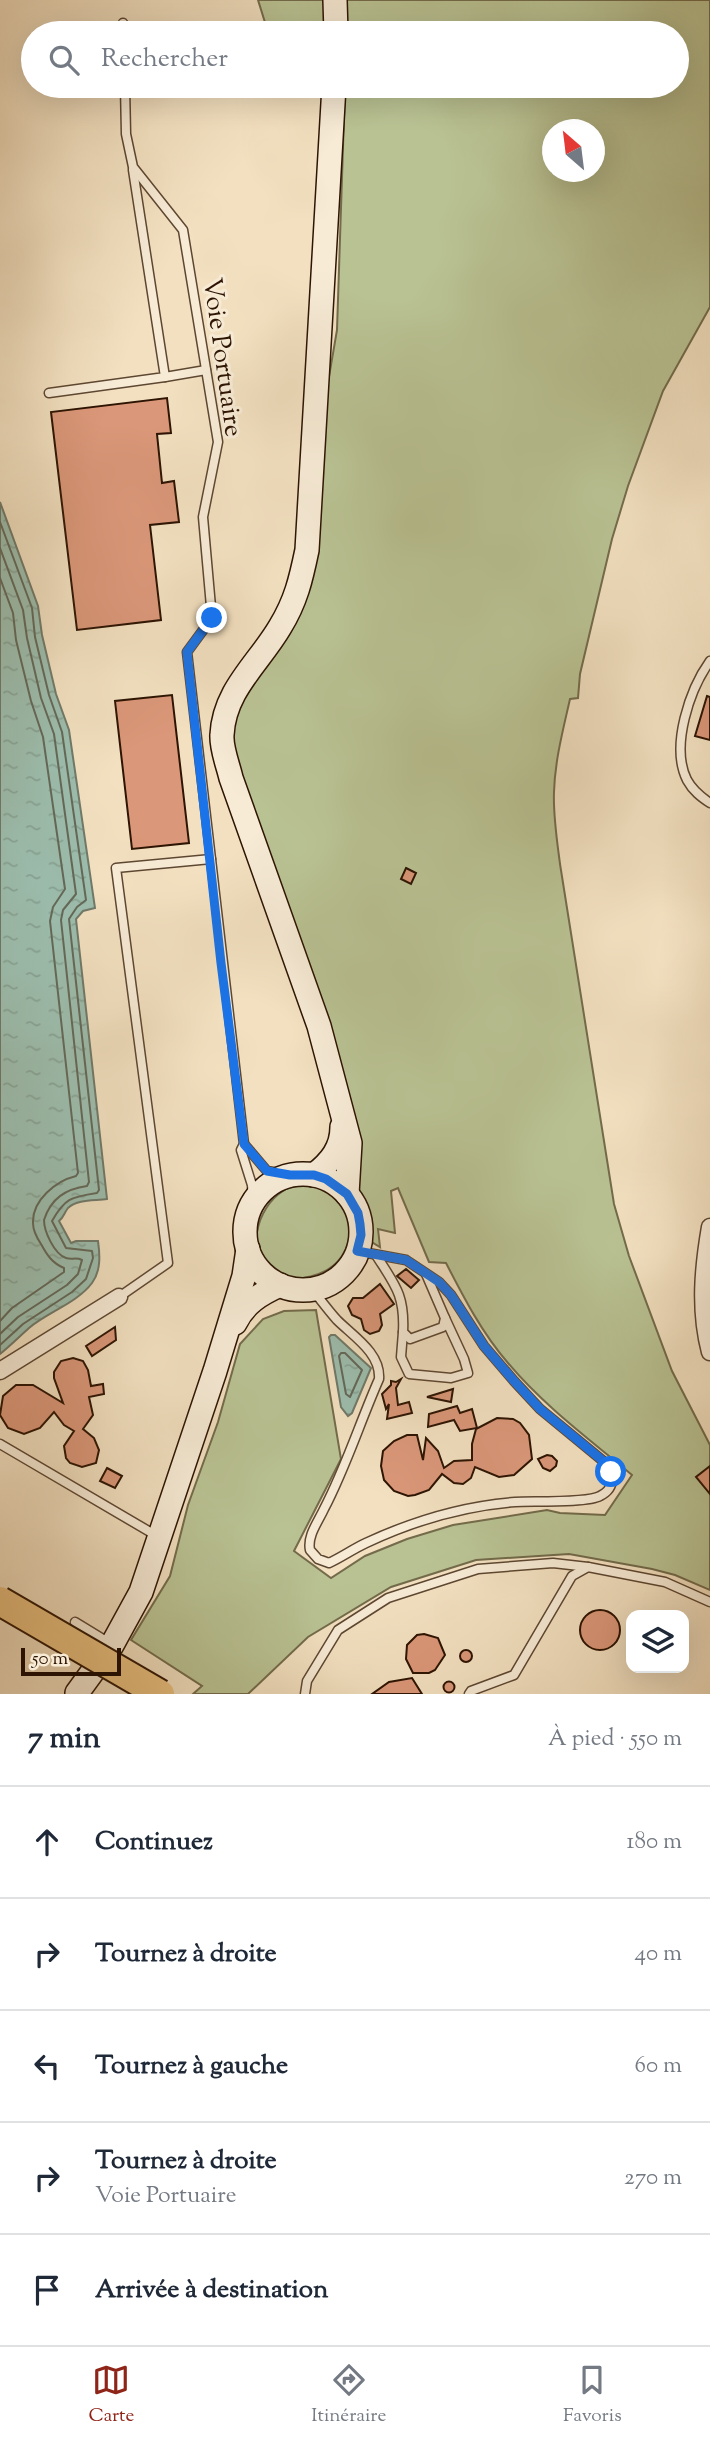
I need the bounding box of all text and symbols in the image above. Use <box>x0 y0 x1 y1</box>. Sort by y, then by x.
search box <box>21 21 689 98</box>
icon: search <box>45 41 83 79</box>
text: Rechercher <box>101 41 228 78</box>
north arrow <box>542 119 605 182</box>
street label: Voie Portuaire <box>192 276 251 439</box>
route end <box>196 602 227 633</box>
route start <box>595 1456 626 1487</box>
map controls <box>626 1610 689 1673</box>
button: layers <box>626 1610 689 1673</box>
scale bar <box>21 1645 121 1677</box>
text: 50 m <box>32 1646 68 1673</box>
text: 7 min <box>28 1718 100 1761</box>
text: À pied · 550 m <box>548 1723 682 1756</box>
icon: ahead <box>28 1823 66 1861</box>
text: Continuez <box>95 1824 213 1861</box>
text: 180 m <box>627 1826 682 1859</box>
icon: right <box>28 1935 66 1973</box>
text: Tournez à droite <box>95 1936 277 1973</box>
text: 40 m <box>635 1938 682 1971</box>
icon: left <box>28 2047 66 2085</box>
text: Tournez à gauche <box>95 2048 288 2085</box>
text: 60 m <box>634 2050 682 2083</box>
text: Tournez à droite <box>95 2143 277 2180</box>
icon: right <box>28 2159 66 2197</box>
text: 270 m <box>624 2162 682 2195</box>
text: Voie Portuaire <box>95 2180 237 2213</box>
icon: arrive <box>28 2271 66 2309</box>
text: Arrivée à destination <box>95 2272 328 2309</box>
tab: Carte <box>88 2361 134 2430</box>
tab: Itinéraire <box>311 2361 386 2430</box>
tab: Favoris <box>563 2361 622 2430</box>

